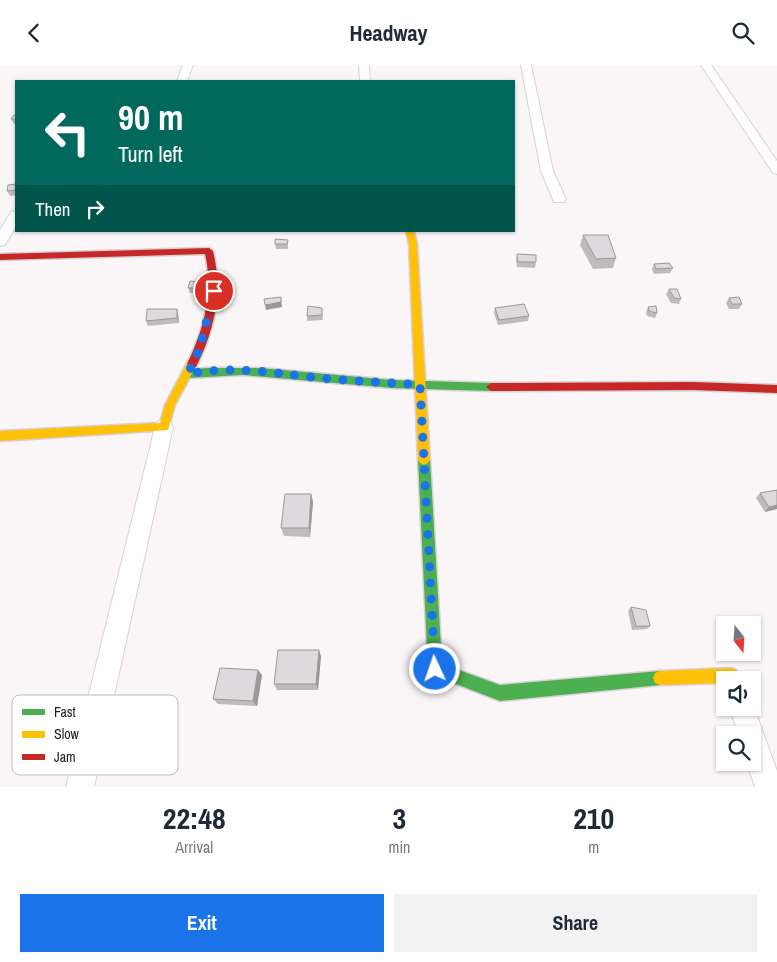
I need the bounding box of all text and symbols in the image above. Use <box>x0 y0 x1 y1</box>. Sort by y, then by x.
text: Headway <box>349 18 428 48</box>
icon: back <box>20 19 48 47</box>
icon: search <box>729 19 757 47</box>
text: 90 m <box>118 94 183 141</box>
icon: left <box>35 100 100 165</box>
text: Turn left <box>118 139 183 169</box>
icon: right <box>81 195 109 223</box>
text: Then <box>35 196 71 222</box>
pin <box>193 270 235 312</box>
icon: arrive <box>200 277 228 305</box>
north arrow <box>716 616 761 661</box>
map controls <box>716 616 761 771</box>
position arrow <box>408 642 460 694</box>
button: sound <box>716 671 761 716</box>
legend <box>12 695 178 775</box>
text: Fast <box>54 703 76 721</box>
text: Slow <box>54 725 80 743</box>
button: search <box>716 726 761 771</box>
text: Jam <box>54 748 76 766</box>
text: 22:48 <box>163 798 226 838</box>
text: 3 <box>393 798 406 838</box>
text: 210 <box>573 798 614 838</box>
text: Arrival <box>175 836 213 858</box>
text: min <box>388 836 410 858</box>
text: m <box>588 836 599 858</box>
button: Exit <box>20 894 384 952</box>
button: Share <box>394 894 757 952</box>

